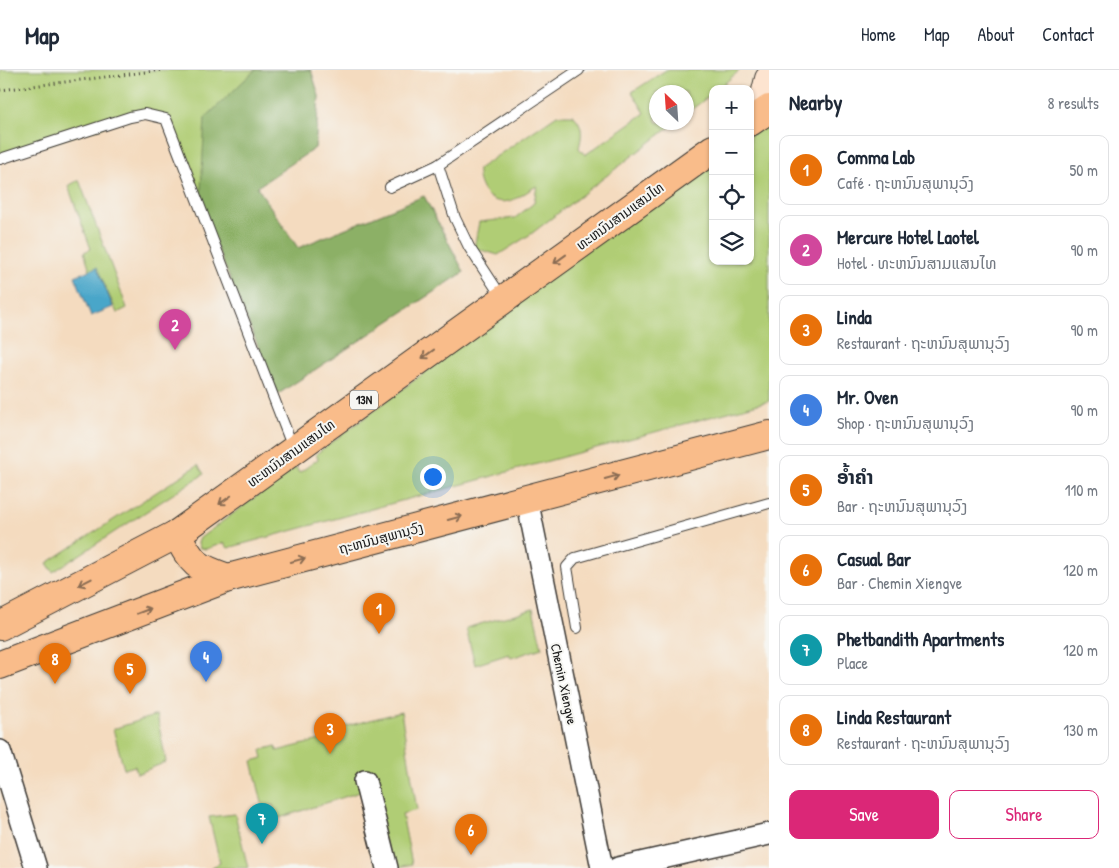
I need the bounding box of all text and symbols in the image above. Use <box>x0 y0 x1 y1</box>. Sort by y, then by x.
text: Map <box>25 19 59 51</box>
text: Home <box>861 22 896 47</box>
text: Map <box>924 22 949 47</box>
text: About <box>977 22 1014 47</box>
text: Contact <box>1042 22 1094 47</box>
north arrow <box>649 85 694 130</box>
map controls <box>709 85 754 265</box>
button: + <box>709 85 754 130</box>
text: Nearby <box>789 88 842 117</box>
text: 8 results <box>1047 92 1099 114</box>
button: − <box>709 130 754 175</box>
text: Comma Lab <box>837 144 915 170</box>
text: 1 <box>803 159 809 181</box>
text: 50 m <box>1070 159 1098 181</box>
text: Café · ຖະຫນົນສຸພານຸວົງ <box>837 172 974 194</box>
button: locate <box>709 175 754 220</box>
street label: ທະຫນົນສາມແສນໄທ <box>572 177 667 254</box>
button: layers <box>709 220 754 265</box>
text: Mercure Hotel Laotel <box>837 224 979 250</box>
text: 2 <box>802 239 810 261</box>
text: 90 m <box>1070 239 1098 261</box>
text: Hotel · ທະຫນົນສາມແສນໄທ <box>837 252 997 274</box>
one-way arrow <box>553 254 567 265</box>
text: Linda <box>837 304 872 330</box>
pin: 2 <box>159 309 191 350</box>
text: 3 <box>802 319 810 341</box>
text: 90 m <box>1070 319 1098 341</box>
text: Restaurant · ຖະຫນົນສຸພານຸວົງ <box>837 332 1010 354</box>
one-way arrow <box>422 349 435 360</box>
text: Mr. Oven <box>837 384 898 410</box>
road number: 13N <box>350 390 378 410</box>
text: 4 <box>803 399 809 421</box>
text: 90 m <box>1070 399 1098 421</box>
text: Shop · ຖະຫນົນສຸພານຸວົງ <box>837 412 974 434</box>
street label: ທະຫນົນສາມແສນໄທ <box>243 414 338 491</box>
your location <box>420 464 446 490</box>
text: ອ້ຳຄຳ <box>837 464 873 490</box>
one-way arrow <box>604 471 620 481</box>
text: 5 <box>803 479 809 501</box>
text: 110 m <box>1065 479 1098 501</box>
one-way arrow <box>219 495 232 506</box>
text: Bar · ຖະຫນົນສຸພານຸວົງ <box>837 495 967 517</box>
one-way arrow <box>446 513 462 523</box>
street label: ຖະຫນົນສຸພານຸວົງ <box>336 517 425 558</box>
text: Casual Bar <box>837 546 911 572</box>
one-way arrow <box>289 555 305 564</box>
text: 6 <box>803 559 809 581</box>
text: 120 m <box>1063 559 1098 581</box>
text: Bar · Chemin Xiengve <box>837 572 962 594</box>
one-way arrow <box>77 577 92 587</box>
pin: 1 <box>363 593 395 634</box>
one-way arrow <box>135 606 151 615</box>
text: Phetbandith Apartments <box>837 626 1004 652</box>
text: 7 <box>802 639 810 661</box>
text: 120 m <box>1063 639 1098 661</box>
pin: 4 <box>190 641 222 682</box>
street label: Chemin Xiengve <box>546 642 582 727</box>
pin: 8 <box>39 643 71 684</box>
text: Place <box>837 652 868 674</box>
pin: 5 <box>114 653 146 694</box>
text: Linda Restaurant <box>837 704 951 730</box>
pin: 3 <box>314 713 346 754</box>
text: 8 <box>803 719 809 741</box>
text: 130 m <box>1063 719 1098 741</box>
text: Restaurant · ຖະຫນົນສຸພານຸວົງ <box>837 732 1010 754</box>
button: Save <box>789 790 939 839</box>
button: Share <box>949 790 1099 839</box>
pin: 7 <box>246 803 278 844</box>
pin: 6 <box>455 814 487 855</box>

